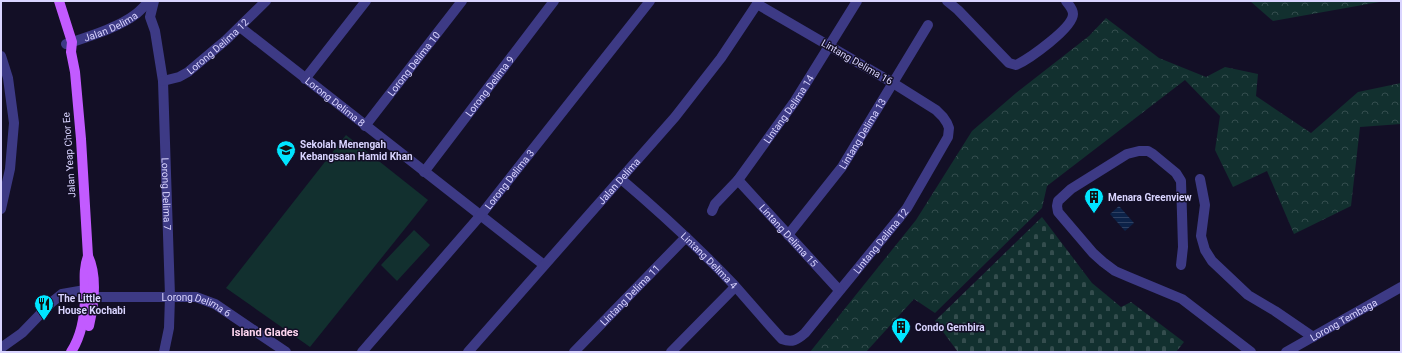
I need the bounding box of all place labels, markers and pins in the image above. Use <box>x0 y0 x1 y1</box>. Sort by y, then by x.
school or university icon: Sekolah Menengah Kebangsaan Hamid Khan <box>275 139 297 167</box>
place label: Sekolah Menengah Kebangsaan Hamid Khan <box>300 139 413 162</box>
building icon: Menara Greenview <box>1083 186 1105 214</box>
place label: Menara Greenview <box>1108 192 1192 203</box>
restaurant icon: The Little House Kochabi <box>33 293 55 321</box>
place label: The Little House Kochabi <box>58 293 126 316</box>
building icon: Condo Gembira <box>890 316 912 344</box>
place label: Condo Gembira <box>915 322 985 333</box>

